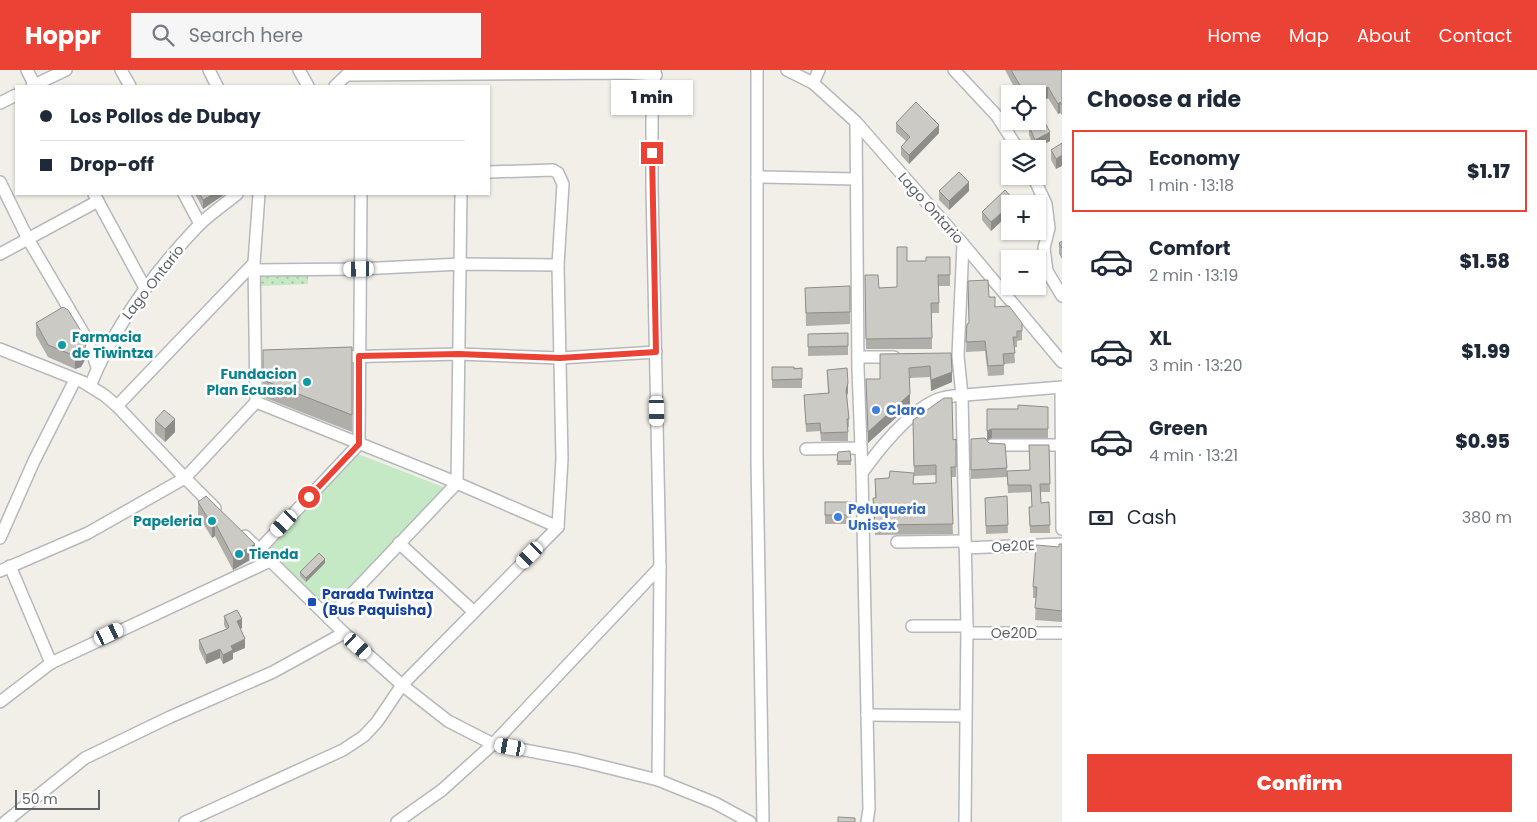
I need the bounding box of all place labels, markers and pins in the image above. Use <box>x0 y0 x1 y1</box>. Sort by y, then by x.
place label: Farmacia de Tiwintza <box>72 327 153 363</box>
marker: Farmacia de Tiwintza <box>56 339 68 351</box>
place label: Fundacion Plan Ecuasol <box>206 364 297 400</box>
marker: Fundacion Plan Ecuasol <box>301 376 313 388</box>
place label: Claro <box>886 400 925 420</box>
marker: Claro <box>870 404 882 416</box>
place label: Peluqueria Unisex <box>848 499 926 535</box>
place label: Papeleria <box>133 511 202 531</box>
marker: Peluqueria Unisex <box>832 511 844 523</box>
marker: Papeleria <box>206 515 218 527</box>
place label: Tienda <box>249 544 298 564</box>
marker: Tienda <box>233 548 245 560</box>
place label: Parada Twintza (Bus Paquisha) <box>322 584 434 620</box>
marker: Parada Twintza (Bus Paquisha) <box>306 596 318 608</box>

